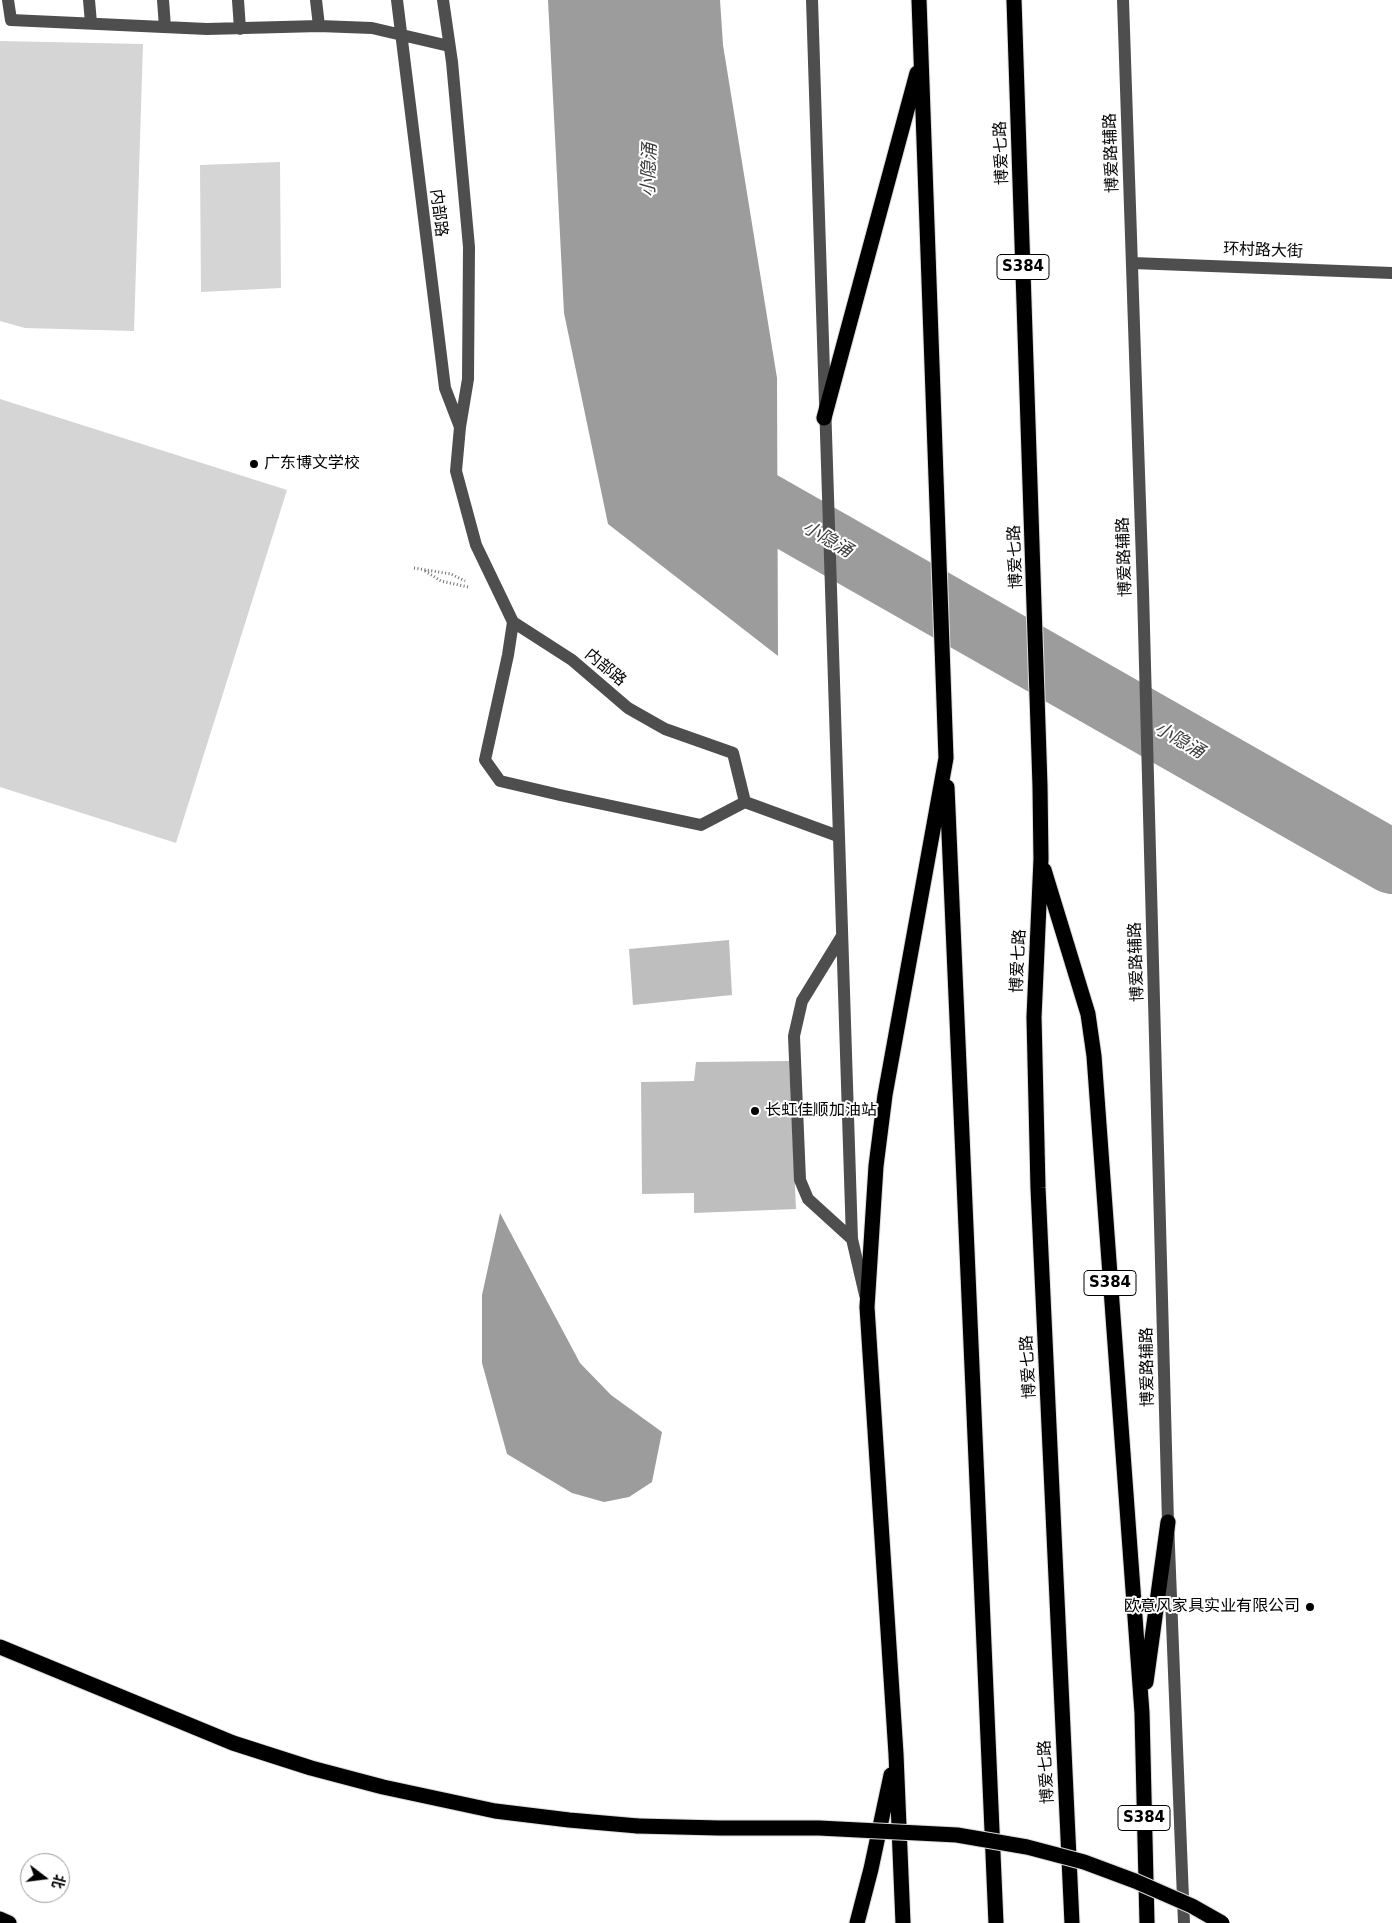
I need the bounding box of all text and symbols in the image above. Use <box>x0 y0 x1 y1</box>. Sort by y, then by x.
street label: 博爱路辅路 <box>1101 113 1123 193</box>
street label: 博爱七路 <box>991 121 1013 185</box>
water label: 小隐涌 <box>638 143 662 197</box>
street label: 内部路 <box>426 188 450 238</box>
street label: 环村路大街 <box>1223 240 1303 262</box>
road number: S384 <box>997 254 1049 280</box>
place label: 广东博文学校 <box>264 454 360 474</box>
marker: 广东博文学校 <box>248 458 260 470</box>
water label: 小隐涌 <box>798 517 856 563</box>
street label: 博爱路辅路 <box>1114 517 1136 597</box>
street label: 博爱七路 <box>1005 525 1027 589</box>
street label: 内部路 <box>580 645 630 691</box>
water label: 小隐涌 <box>1150 718 1208 764</box>
street label: 博爱路辅路 <box>1126 922 1148 1002</box>
street label: 博爱七路 <box>1008 929 1030 993</box>
place label: 长虹佳顺加油站 <box>765 1101 877 1121</box>
marker: 长虹佳顺加油站 <box>749 1105 761 1117</box>
road number: S384 <box>1084 1270 1136 1296</box>
street label: 博爱路辅路 <box>1138 1327 1158 1407</box>
street label: 博爱七路 <box>1018 1335 1040 1399</box>
place label: 欧意风家具实业有限公司 <box>1124 1597 1300 1617</box>
marker: 欧意风家具实业有限公司 <box>1304 1601 1316 1613</box>
street label: 博爱七路 <box>1036 1740 1058 1804</box>
road number: S384 <box>1118 1806 1170 1830</box>
north arrow <box>20 1853 70 1903</box>
text: 北 <box>49 1873 68 1890</box>

